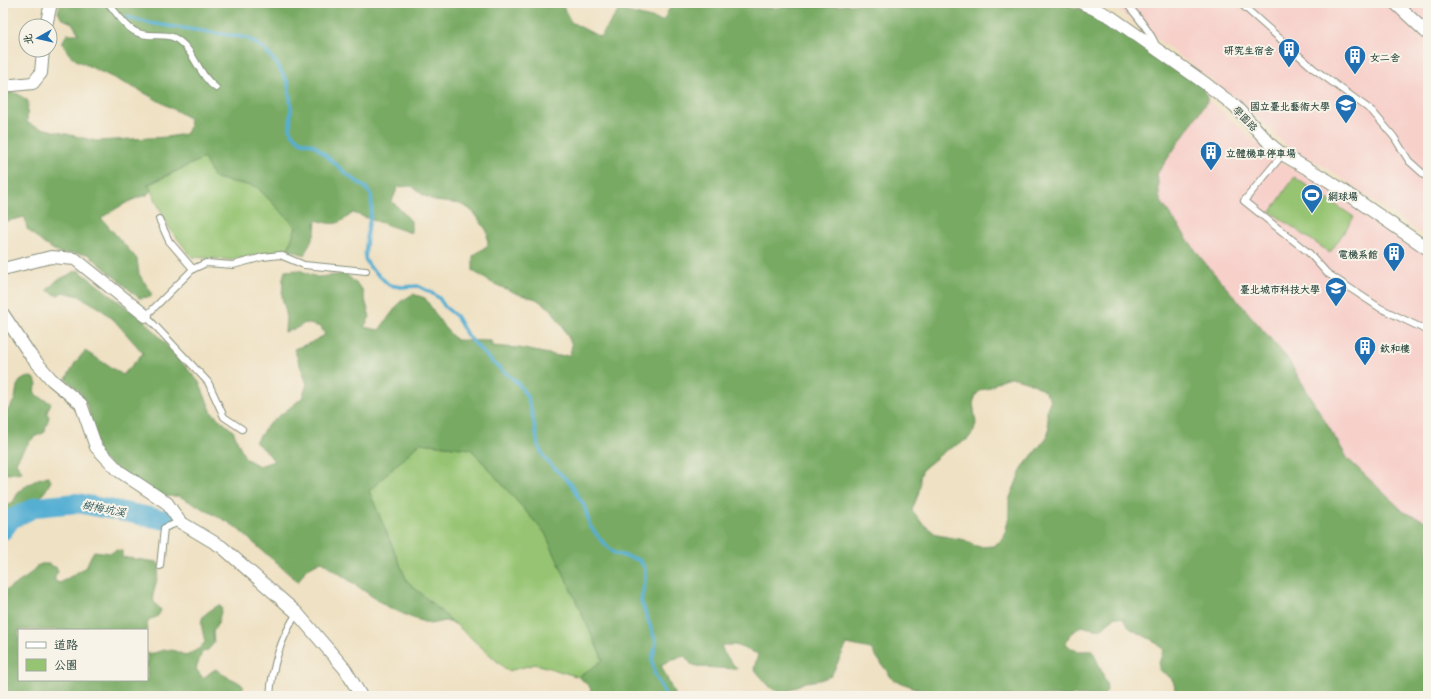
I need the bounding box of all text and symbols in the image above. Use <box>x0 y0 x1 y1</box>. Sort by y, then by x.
north arrow <box>18 18 58 58</box>
text: 北 <box>18 33 37 46</box>
building icon: 研究生宿舍 <box>1276 36 1302 69</box>
place label: 研究生宿舍 <box>1224 42 1274 57</box>
building icon: 女二舍 <box>1342 43 1368 76</box>
place label: 女二舍 <box>1370 49 1400 64</box>
school or university icon: 國立臺北藝術大學 <box>1333 92 1359 125</box>
place label: 國立臺北藝術大學 <box>1250 98 1330 113</box>
street label: 學園路 <box>1230 102 1262 134</box>
building icon: 立體機車停車場 <box>1198 139 1224 172</box>
place label: 立體機車停車場 <box>1226 145 1296 160</box>
sports icon: 網球場 <box>1299 182 1325 215</box>
place label: 網球場 <box>1328 188 1358 203</box>
building icon: 電機系館 <box>1381 240 1407 273</box>
place label: 電機系館 <box>1338 246 1378 261</box>
school or university icon: 臺北城市科技大學 <box>1323 275 1349 308</box>
place label: 臺北城市科技大學 <box>1240 281 1320 296</box>
building icon: 欽和樓 <box>1352 334 1378 367</box>
place label: 欽和樓 <box>1380 340 1410 355</box>
water label: 樹梅坑溪 <box>81 495 128 521</box>
legend <box>18 629 148 681</box>
text: 道路 <box>54 635 78 653</box>
text: 公園 <box>54 655 78 673</box>

